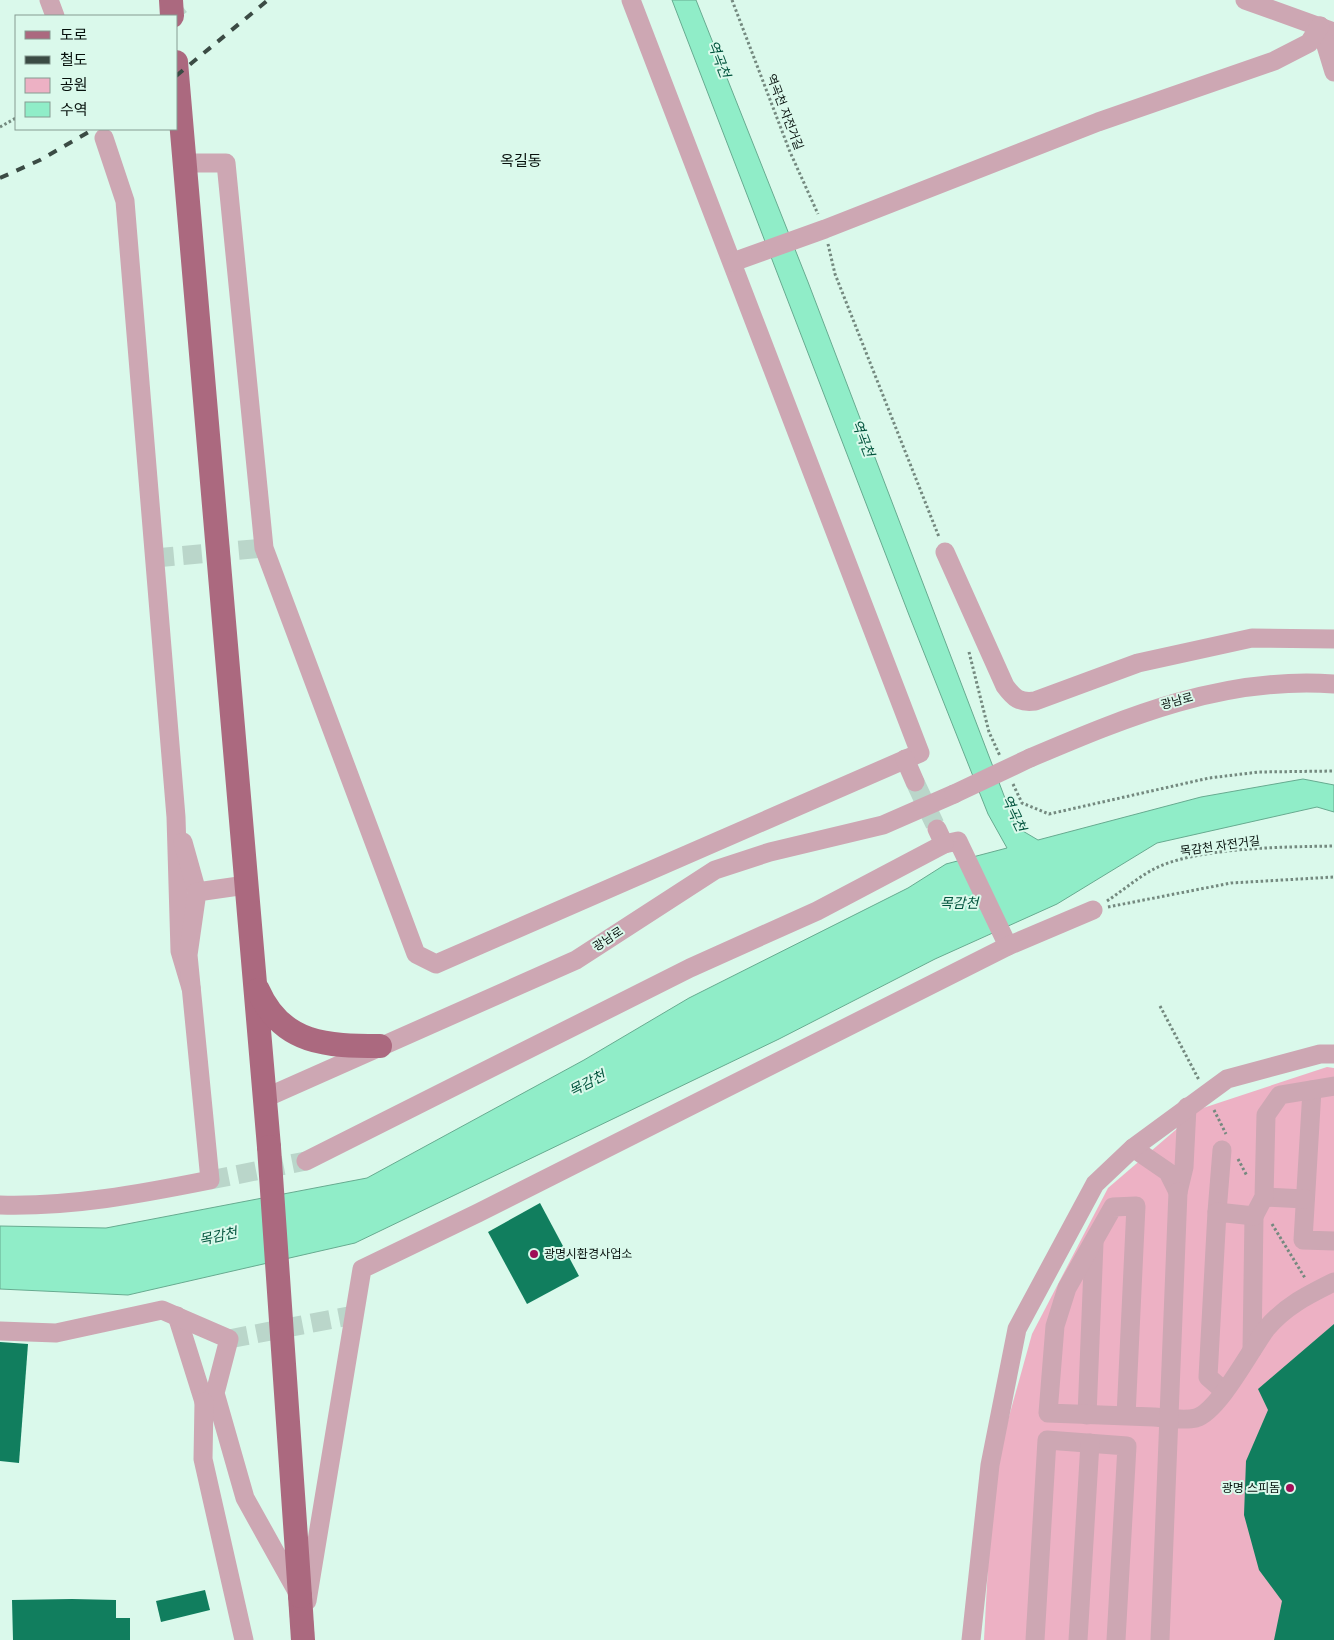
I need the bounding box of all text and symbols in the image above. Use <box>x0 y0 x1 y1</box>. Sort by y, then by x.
legend <box>15 15 178 130</box>
text: 도로 <box>60 26 88 44</box>
water label: 역곡천 <box>705 38 734 81</box>
text: 철도 <box>60 51 88 69</box>
street label: 역곡천 자전거길 <box>764 72 806 152</box>
text: 공원 <box>60 76 88 94</box>
text: 수역 <box>60 101 88 119</box>
district label: 옥길동 <box>500 152 542 170</box>
water label: 역곡천 <box>849 417 878 460</box>
street label: 광남로 <box>1159 690 1195 712</box>
water label: 역곡천 <box>999 792 1030 835</box>
street label: 목감천 자전거길 <box>1179 833 1261 859</box>
water label: 목감천 <box>940 895 979 911</box>
street label: 광남로 <box>590 924 626 954</box>
water label: 목감천 <box>566 1067 609 1099</box>
water label: 목감천 <box>197 1224 240 1248</box>
place label: 광명시환경사업소 <box>544 1247 632 1261</box>
marker: 광명시환경사업소 <box>528 1248 540 1260</box>
place label: 광명 스피돔 <box>1222 1481 1280 1495</box>
marker: 광명 스피돔 <box>1284 1482 1296 1494</box>

